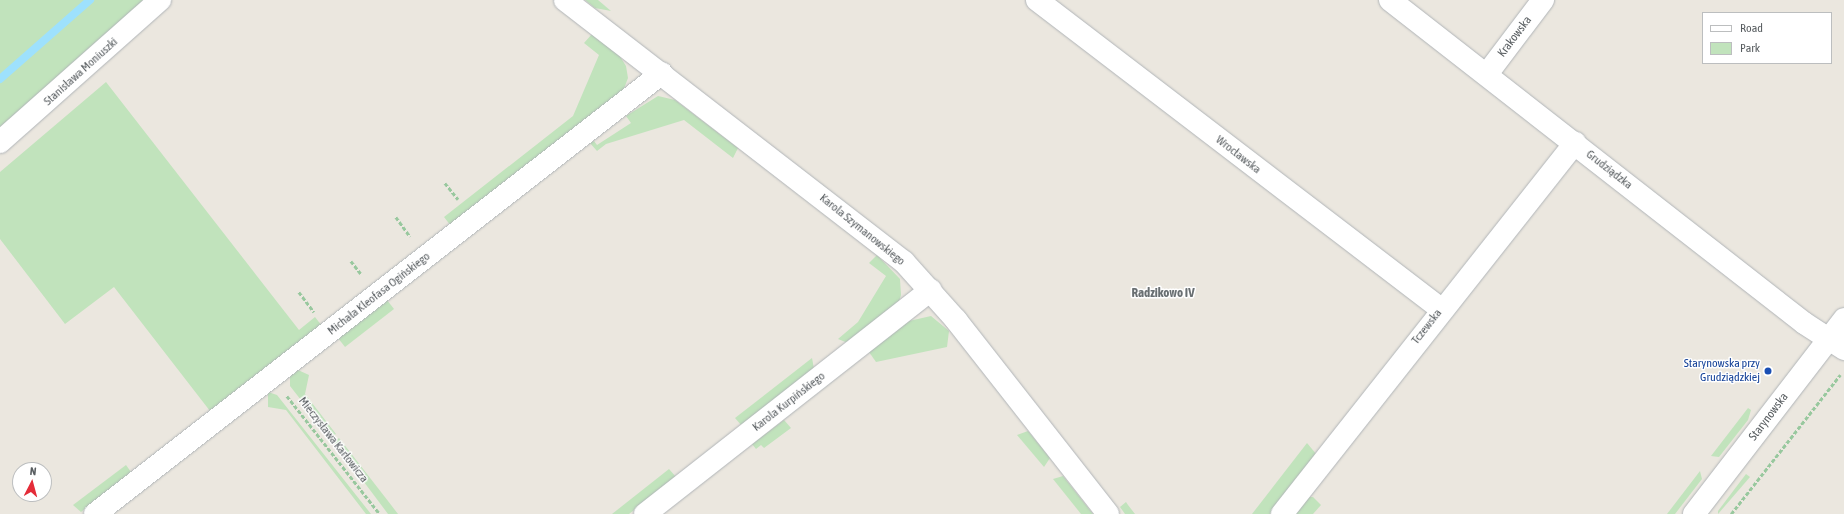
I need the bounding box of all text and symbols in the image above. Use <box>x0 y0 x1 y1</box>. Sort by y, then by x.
legend <box>1702 12 1832 64</box>
street label: Krakowska <box>1495 14 1535 60</box>
text: Road <box>1740 21 1763 35</box>
street label: Stanisława Moniuszki <box>41 35 121 109</box>
text: Park <box>1740 41 1760 55</box>
street label: Wrocławska <box>1213 133 1263 177</box>
street label: Grudziądzka <box>1583 147 1635 193</box>
street label: Karola Szymanowskiego <box>816 191 908 269</box>
street label: Michała Kleofasa Ogińskiego <box>325 250 433 338</box>
district label: Radzikowo IV <box>1131 285 1195 301</box>
street label: Tczewska <box>1409 307 1445 347</box>
place label: Starynowska przy Grudziądzkiej <box>1684 357 1760 385</box>
marker: Starynowska przy Grudziądzkiej <box>1763 366 1773 376</box>
street label: Karola Kurpińskiego <box>750 369 828 435</box>
street label: Starynowska <box>1746 390 1792 444</box>
street label: Mieczysława Karłowicza <box>295 394 371 486</box>
north arrow <box>12 462 52 502</box>
text: N <box>29 465 37 477</box>

